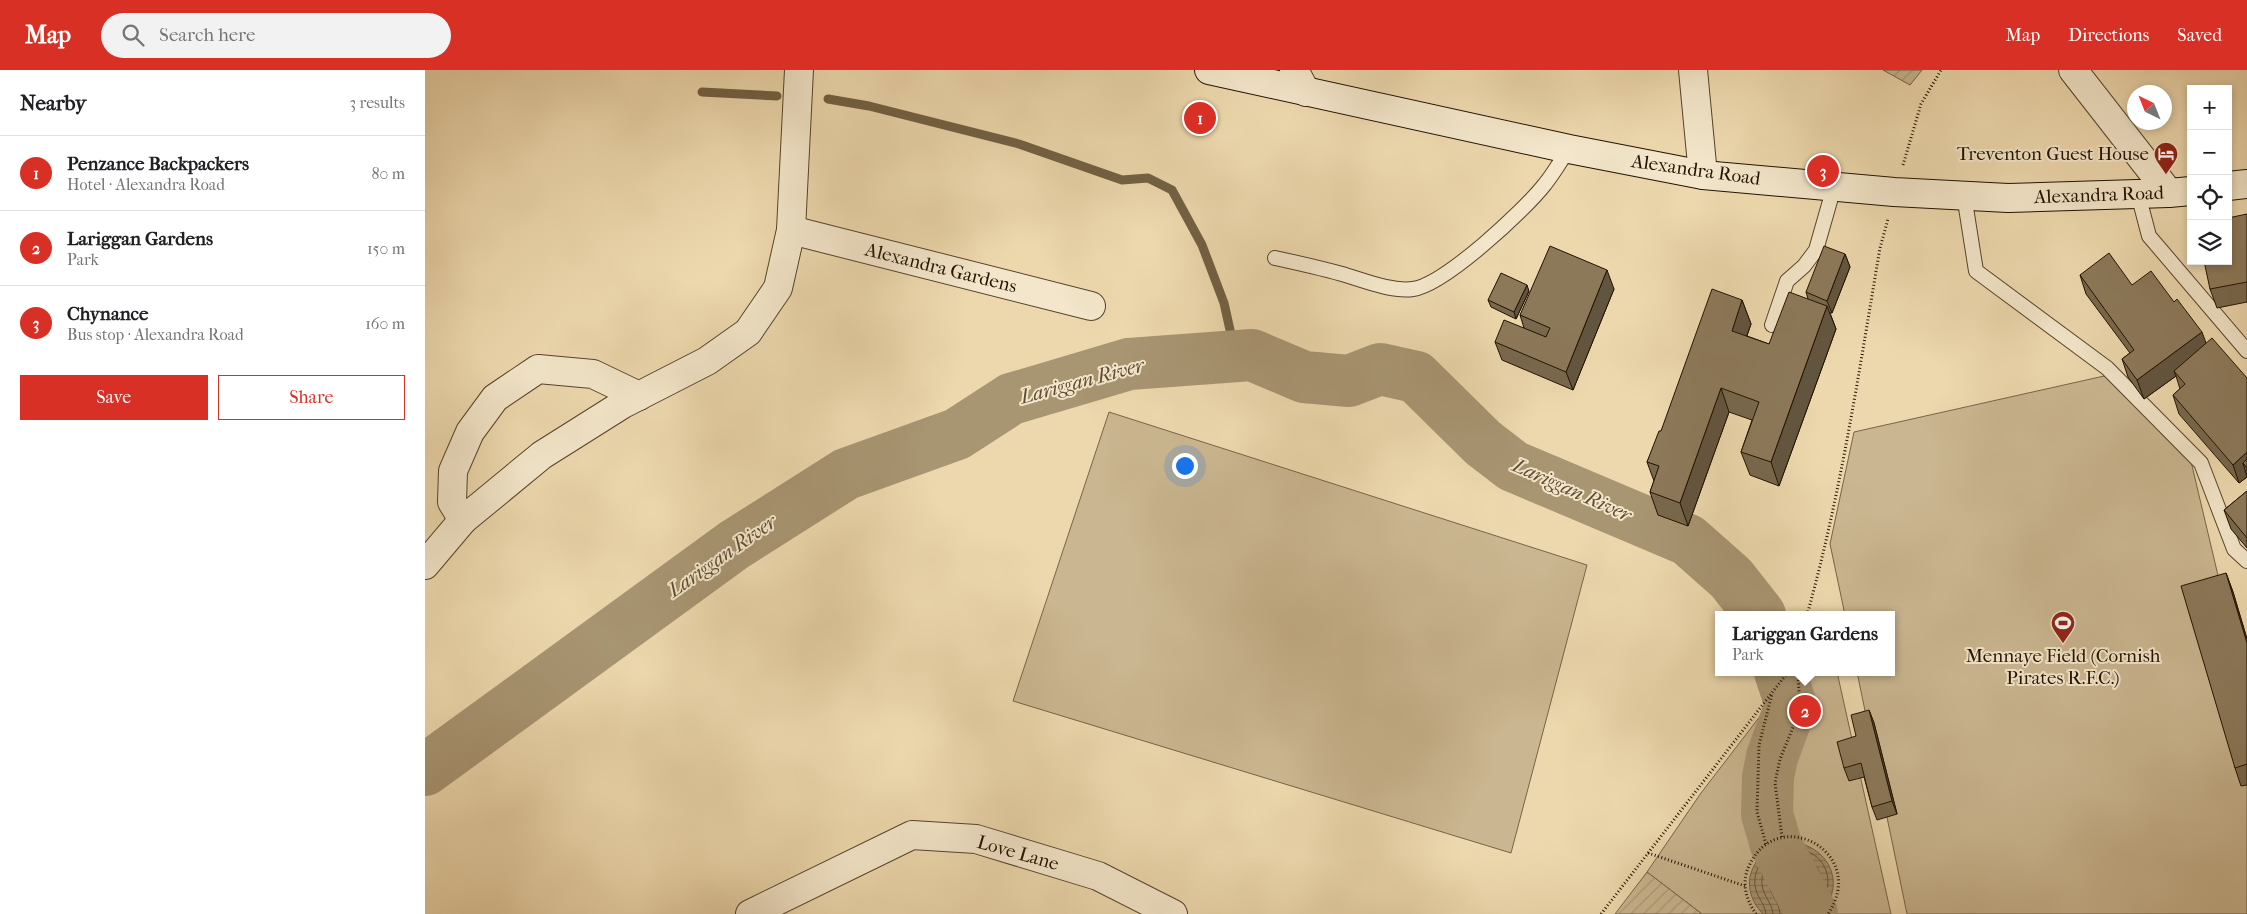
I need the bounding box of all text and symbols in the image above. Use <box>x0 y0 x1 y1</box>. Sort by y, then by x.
search box <box>101 13 451 58</box>
text: Map <box>25 21 71 49</box>
icon: search <box>119 21 147 49</box>
text: Search here <box>159 24 255 46</box>
text: Map <box>2006 25 2040 46</box>
text: Directions <box>2068 25 2149 46</box>
text: Saved <box>2177 25 2222 46</box>
north arrow <box>2127 85 2172 130</box>
map controls <box>2187 85 2232 265</box>
button: + <box>2187 85 2232 130</box>
text: Nearby <box>20 91 86 115</box>
text: 3 results <box>349 93 405 112</box>
pin: 1 <box>1184 99 1216 137</box>
button: − <box>2187 130 2232 175</box>
hotel icon: Treventon Guest House <box>2153 141 2179 175</box>
place label: Treventon Guest House <box>1957 143 2149 165</box>
street label: Alexandra Road <box>1629 150 1762 190</box>
pin: 3 <box>1807 152 1839 190</box>
text: Penzance Backpackers <box>67 153 249 175</box>
text: 1 <box>33 164 39 183</box>
text: 80 m <box>371 164 405 183</box>
text: Hotel · Alexandra Road <box>67 175 225 194</box>
button: locate <box>2187 175 2232 220</box>
street label: Alexandra Road <box>2033 182 2165 208</box>
button: layers <box>2187 220 2232 265</box>
text: Lariggan Gardens <box>67 228 213 250</box>
street label: Alexandra Gardens <box>862 238 1019 297</box>
text: 2 <box>32 239 40 258</box>
text: 150 m <box>367 239 405 258</box>
text: Park <box>67 250 99 269</box>
text: Chynance <box>67 303 148 325</box>
text: 3 <box>33 314 39 333</box>
text: 160 m <box>365 314 405 333</box>
text: Bus stop · Alexandra Road <box>67 325 244 344</box>
water label: Lariggan River <box>1016 353 1148 409</box>
button: Save <box>20 375 208 420</box>
button: Share <box>218 375 405 420</box>
your location <box>1172 453 1198 479</box>
water label: Lariggan River <box>1507 453 1637 527</box>
water label: Lariggan River <box>662 509 782 603</box>
sports icon: Mennaye Field (Cornish Pirates R.F.C.) <box>2050 610 2076 644</box>
popup <box>1715 611 1895 676</box>
text: Lariggan Gardens <box>1732 623 1878 645</box>
text: Park <box>1732 645 1764 664</box>
place label: Mennaye Field (Cornish Pirates R.F.C.) <box>1966 645 2161 689</box>
pin: 2 <box>1789 692 1821 730</box>
street label: Love Lane <box>975 831 1061 875</box>

